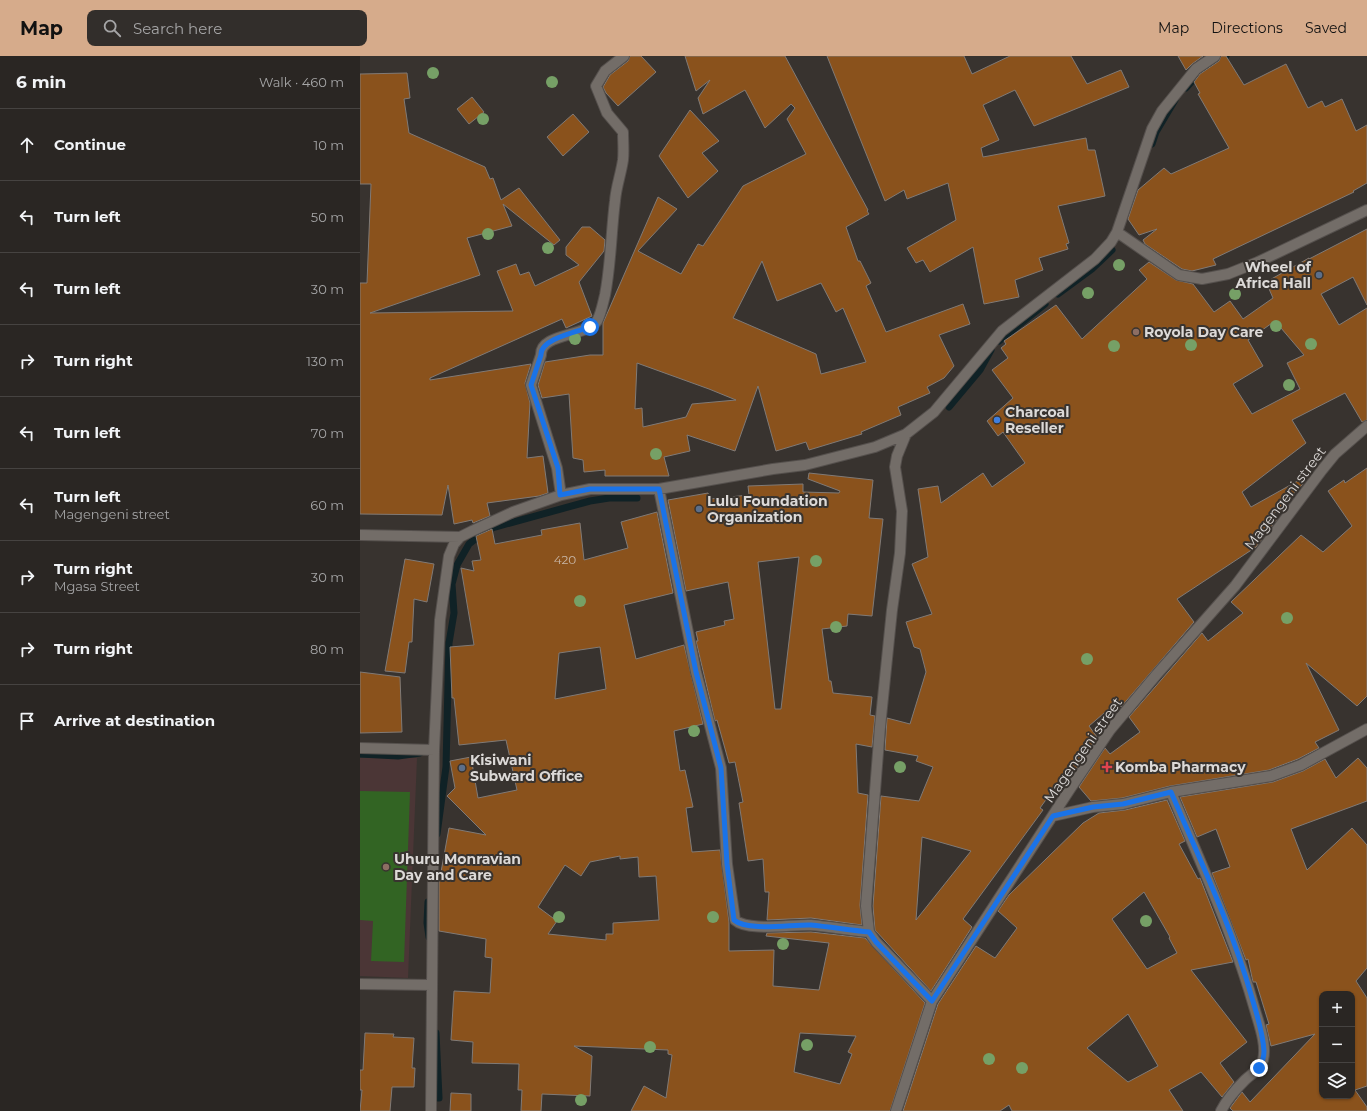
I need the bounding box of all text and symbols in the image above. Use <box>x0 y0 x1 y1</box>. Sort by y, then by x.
search box <box>87 10 367 46</box>
text: Map <box>20 17 63 40</box>
icon: search <box>101 17 123 39</box>
text: Search here <box>133 19 222 38</box>
text: Map <box>1158 19 1189 37</box>
text: Directions <box>1211 19 1283 37</box>
text: Saved <box>1305 19 1347 37</box>
text: 6 min <box>16 72 66 92</box>
text: Walk · 460 m <box>259 74 344 90</box>
icon: ahead <box>16 134 38 156</box>
text: Continue <box>54 135 126 154</box>
text: 10 m <box>314 137 344 153</box>
icon: left <box>16 206 38 228</box>
text: Turn left <box>54 207 121 226</box>
text: 50 m <box>311 209 344 225</box>
place label: Wheel of Africa Hall <box>1234 258 1312 292</box>
marker: Wheel of Africa Hall <box>1314 270 1324 280</box>
icon: left <box>16 278 38 300</box>
text: Turn left <box>54 279 121 298</box>
text: 30 m <box>311 281 344 297</box>
route start <box>581 318 599 336</box>
place label: Royola Day Care <box>1144 323 1263 341</box>
marker: Royola Day Care <box>1131 327 1141 337</box>
icon: right <box>16 350 38 372</box>
text: Turn right <box>54 351 133 370</box>
text: 130 m <box>306 353 344 369</box>
place label: Charcoal Reseller <box>1005 403 1069 437</box>
marker: Charcoal Reseller <box>992 415 1002 425</box>
icon: left <box>16 422 38 444</box>
text: Turn left <box>54 423 121 442</box>
text: 70 m <box>311 425 344 441</box>
street label: Magengeni street <box>1240 443 1330 553</box>
text: Turn left <box>54 487 121 506</box>
place label: Lulu Foundation Organization <box>707 492 828 526</box>
icon: left <box>16 494 38 516</box>
text: 60 m <box>310 497 344 513</box>
marker: Lulu Foundation Organization <box>694 504 704 514</box>
text: Magengeni street <box>54 506 170 522</box>
house number: 420 <box>554 552 576 567</box>
text: Turn right <box>54 559 133 578</box>
icon: right <box>16 566 38 588</box>
text: 30 m <box>311 569 344 585</box>
text: Mgasa Street <box>54 578 140 594</box>
icon: right <box>16 638 38 660</box>
text: Turn right <box>54 639 133 658</box>
text: 80 m <box>310 641 344 657</box>
street label: Magengeni street <box>1040 694 1126 806</box>
icon: arrive <box>16 710 38 732</box>
text: Arrive at destination <box>54 711 215 730</box>
place label: Kisiwani Subward Office <box>470 751 583 785</box>
place label: Komba Pharmacy <box>1115 758 1246 776</box>
marker: Komba Pharmacy <box>1102 762 1112 772</box>
marker: Kisiwani Subward Office <box>457 763 467 773</box>
place label: Uhuru Monravian Day and Care <box>394 850 521 884</box>
marker: Uhuru Monravian Day and Care <box>381 862 391 872</box>
map controls <box>1319 991 1355 1099</box>
button: + <box>1319 991 1355 1027</box>
button: − <box>1319 1027 1355 1063</box>
route end <box>1250 1059 1268 1077</box>
button: layers <box>1319 1063 1355 1099</box>

